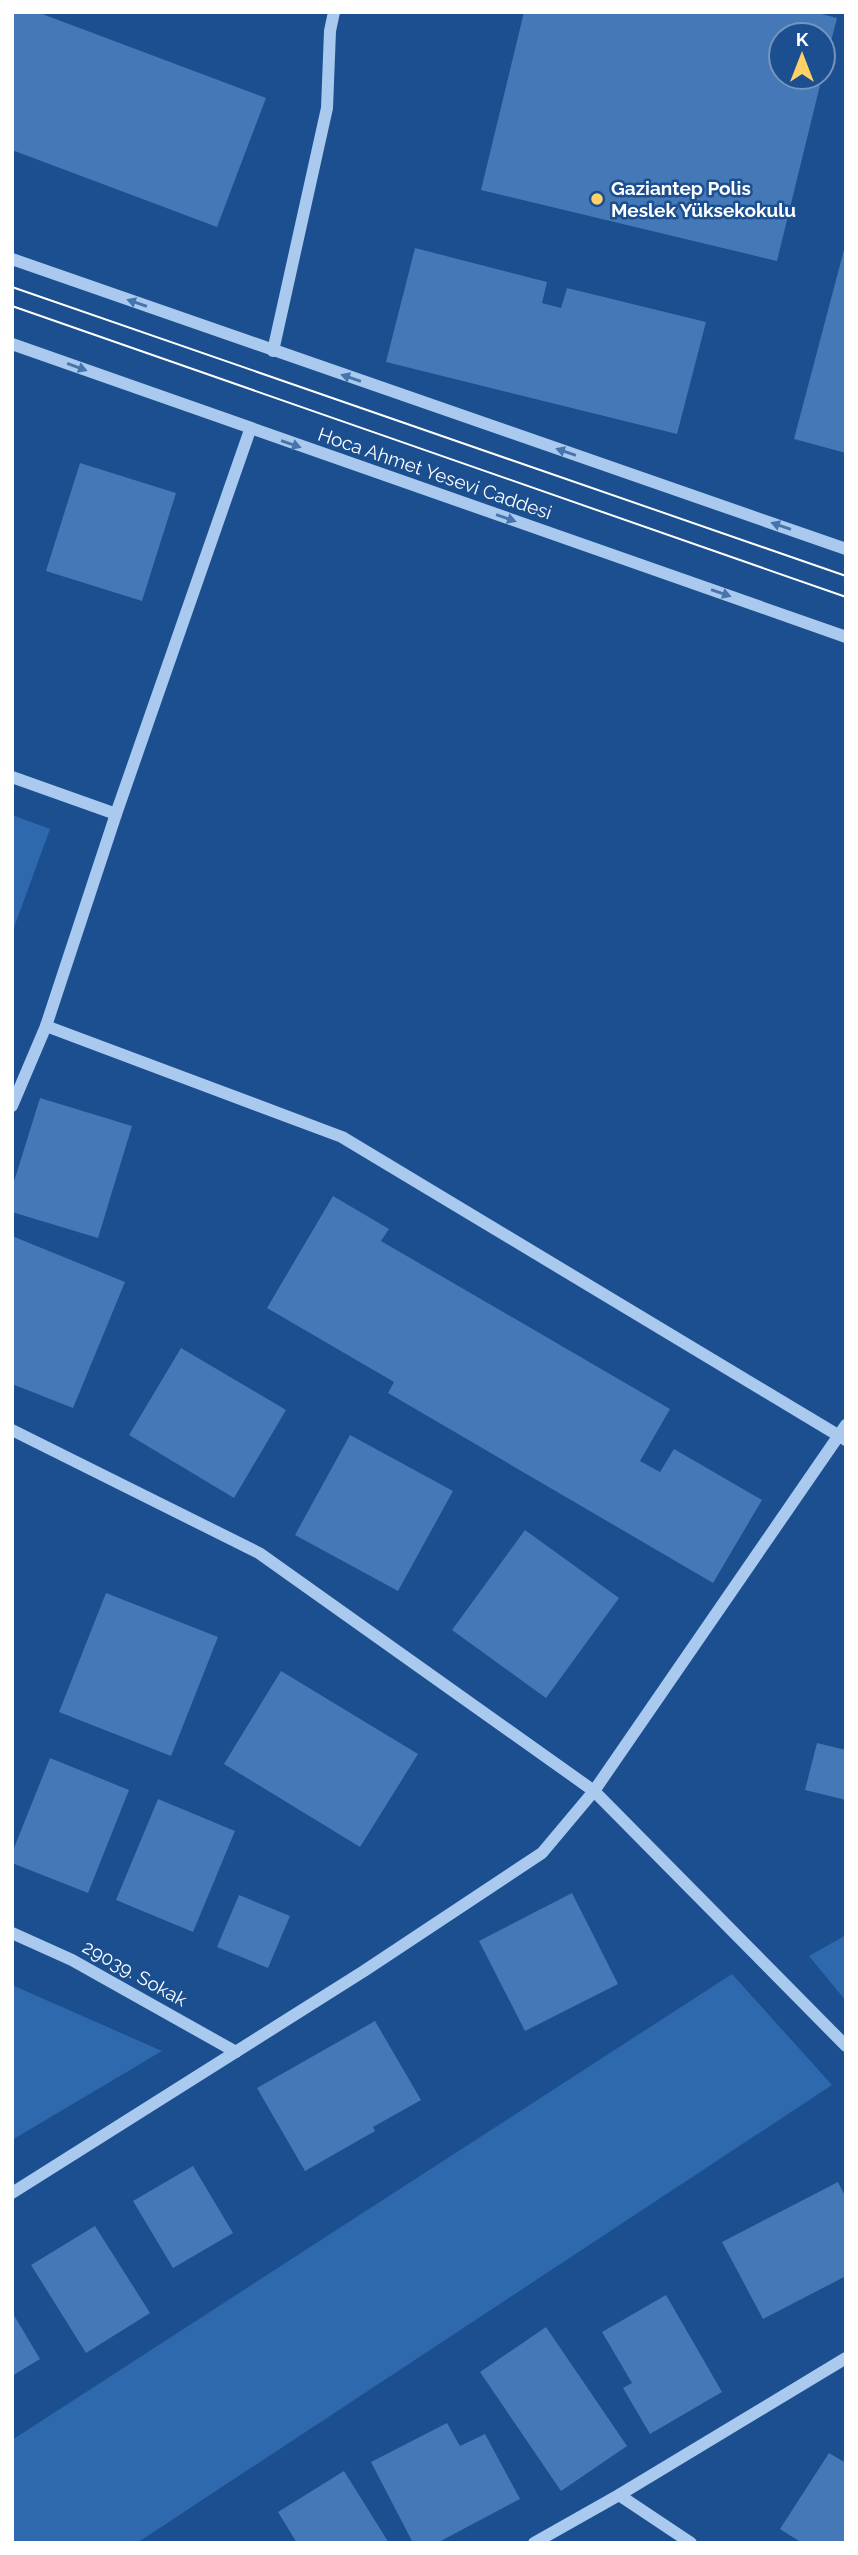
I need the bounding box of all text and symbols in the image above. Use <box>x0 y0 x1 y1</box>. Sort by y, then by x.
north arrow <box>767 21 837 91</box>
text: K <box>796 28 809 50</box>
place label: Gaziantep Polis Meslek Yüksekokulu <box>611 177 796 221</box>
marker: Gaziantep Polis Meslek Yüksekokulu <box>589 191 605 207</box>
one-way arrow <box>126 297 147 308</box>
one-way arrow <box>66 362 87 373</box>
one-way arrow <box>341 372 362 383</box>
street label: Hoca Ahmet Yesevi Caddesi <box>315 423 555 523</box>
one-way arrow <box>280 439 301 450</box>
one-way arrow <box>556 446 577 457</box>
one-way arrow <box>495 513 516 524</box>
one-way arrow <box>771 521 792 532</box>
one-way arrow <box>710 588 731 599</box>
street label: 29039. Sokak <box>79 1935 191 2011</box>

